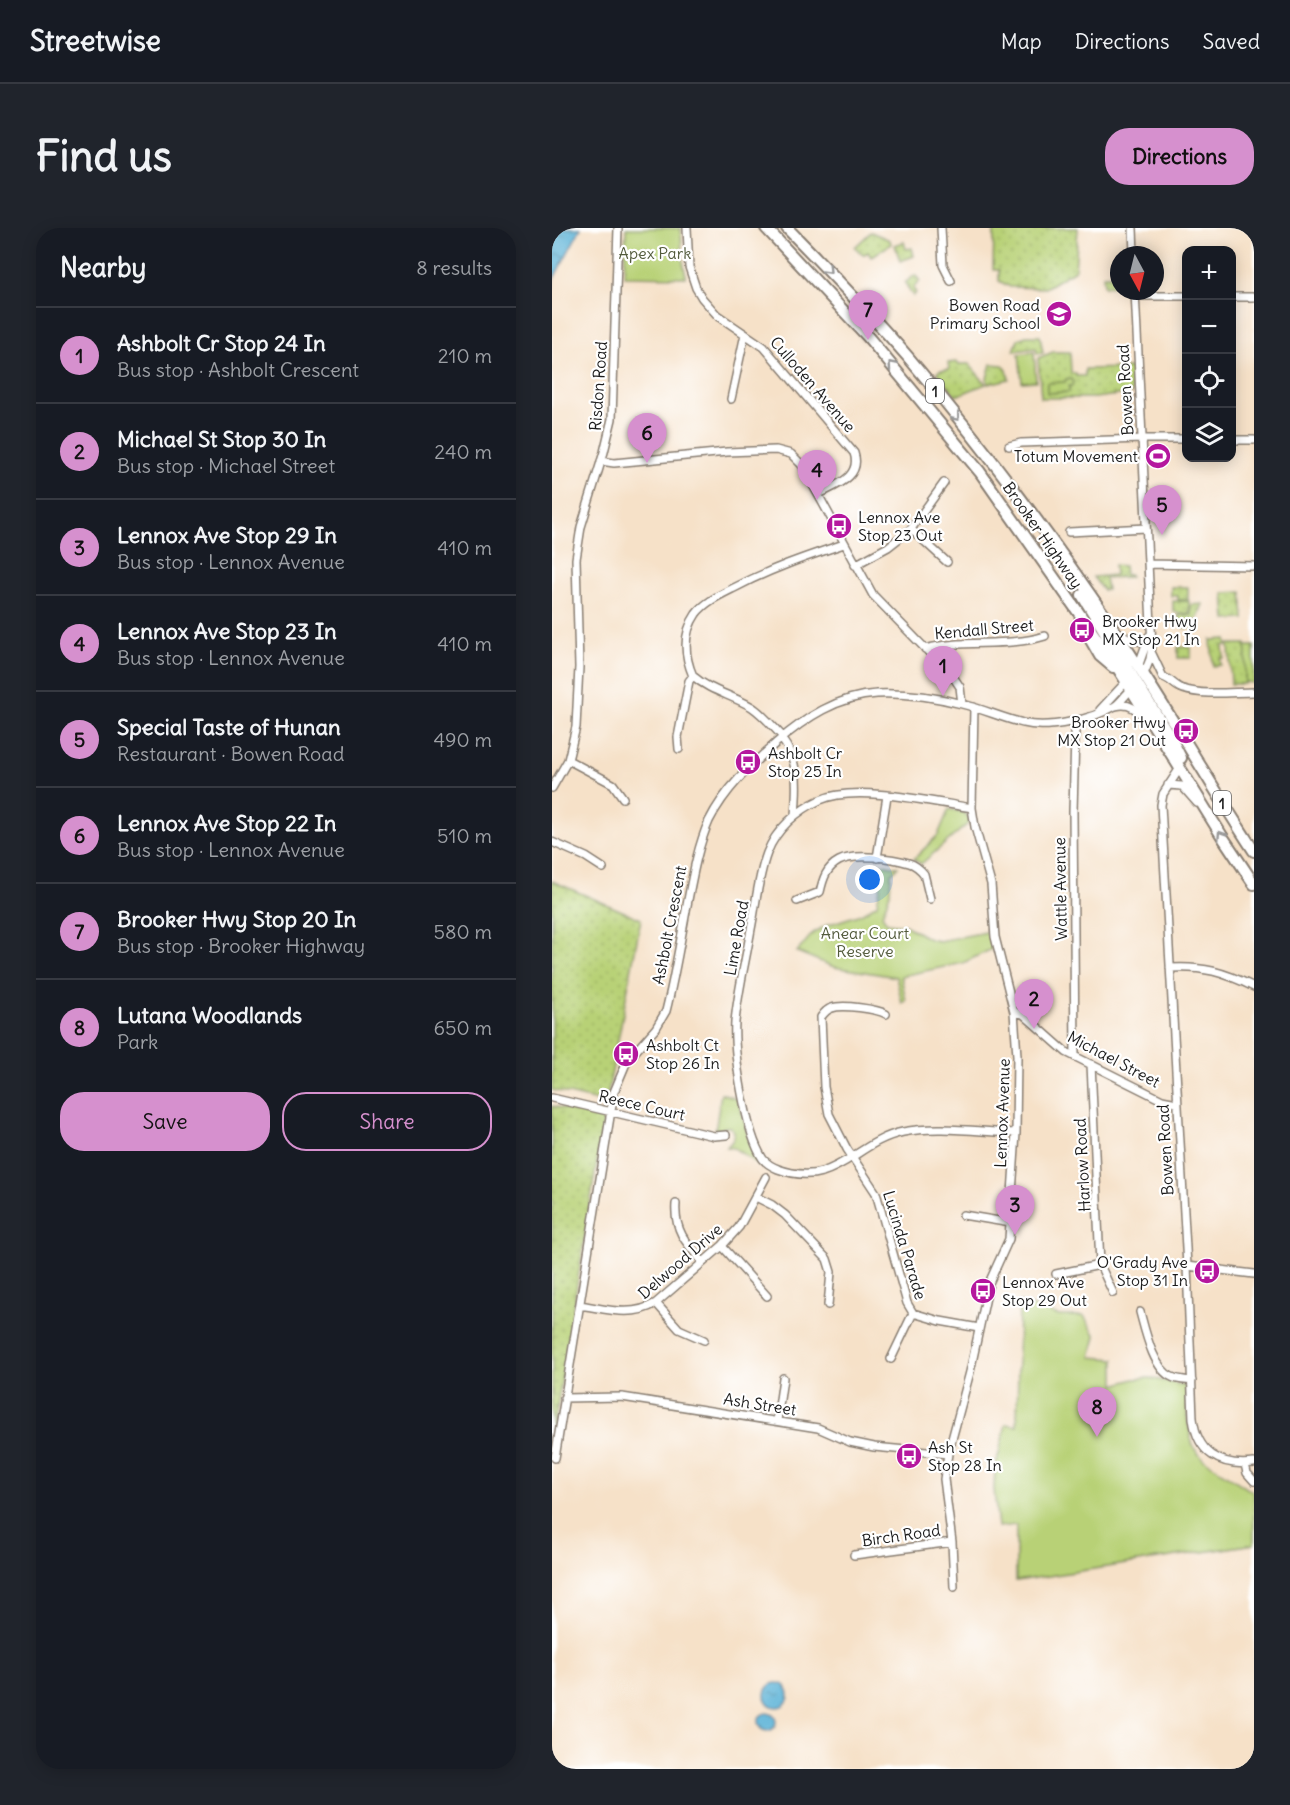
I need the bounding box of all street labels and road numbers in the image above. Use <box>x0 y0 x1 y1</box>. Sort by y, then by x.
street label: Culloden Avenue <box>766 332 860 436</box>
street label: Risdon Road <box>585 340 611 432</box>
street label: Bowen Road <box>1113 344 1137 436</box>
road number: 1 <box>926 379 944 403</box>
street label: Brooker Highway <box>999 478 1087 592</box>
street label: Kendall Street <box>934 615 1035 643</box>
road number: 1 <box>1213 791 1231 815</box>
street label: Wattle Avenue <box>1049 837 1071 941</box>
street label: Ashbolt Crescent <box>648 863 690 986</box>
street label: Lime Road <box>720 899 752 977</box>
street label: Michael Street <box>1064 1026 1164 1092</box>
street label: Lennox Avenue <box>990 1058 1014 1168</box>
street label: Reece Court <box>597 1085 688 1125</box>
street label: Bowen Road <box>1153 1104 1177 1196</box>
street label: Harlow Road <box>1070 1118 1094 1212</box>
street label: Lucinda Parade <box>879 1188 931 1302</box>
street label: Delwood Drive <box>634 1219 726 1303</box>
street label: Ash Street <box>722 1388 798 1420</box>
street label: Birch Road <box>860 1520 942 1550</box>

